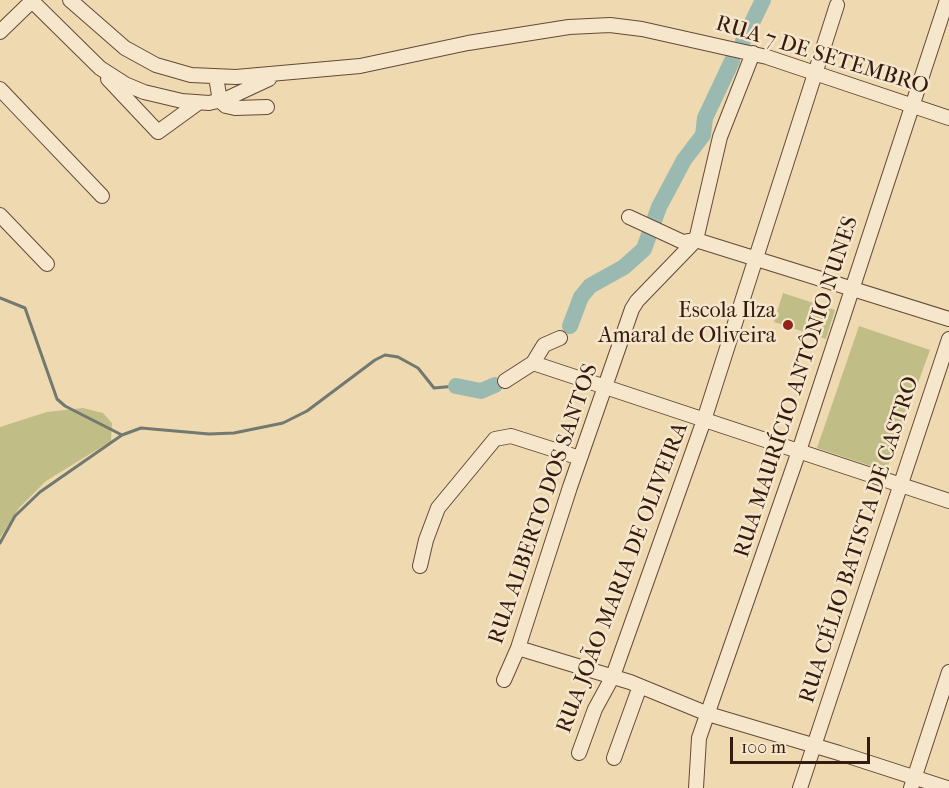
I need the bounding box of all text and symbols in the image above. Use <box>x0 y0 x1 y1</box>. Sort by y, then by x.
street label: RUA 7 DE SETEMBRO <box>712 11 932 101</box>
street label: RUA MAURÍCIO ANTÔNIO NUNES <box>729 213 865 561</box>
place label: Escola Ilza Amaral de Oliveira <box>598 299 776 350</box>
marker: Escola Ilza Amaral de Oliveira <box>781 318 795 332</box>
street label: RUA ALBERTO DOS SANTOS <box>484 360 604 648</box>
street label: RUA CÉLIO BATISTA DE CASTRO <box>795 373 925 707</box>
street label: RUA JOÃO MARIA DE OLIVEIRA <box>551 419 695 737</box>
scale bar <box>733 725 872 763</box>
text: 100 m <box>741 737 786 758</box>

